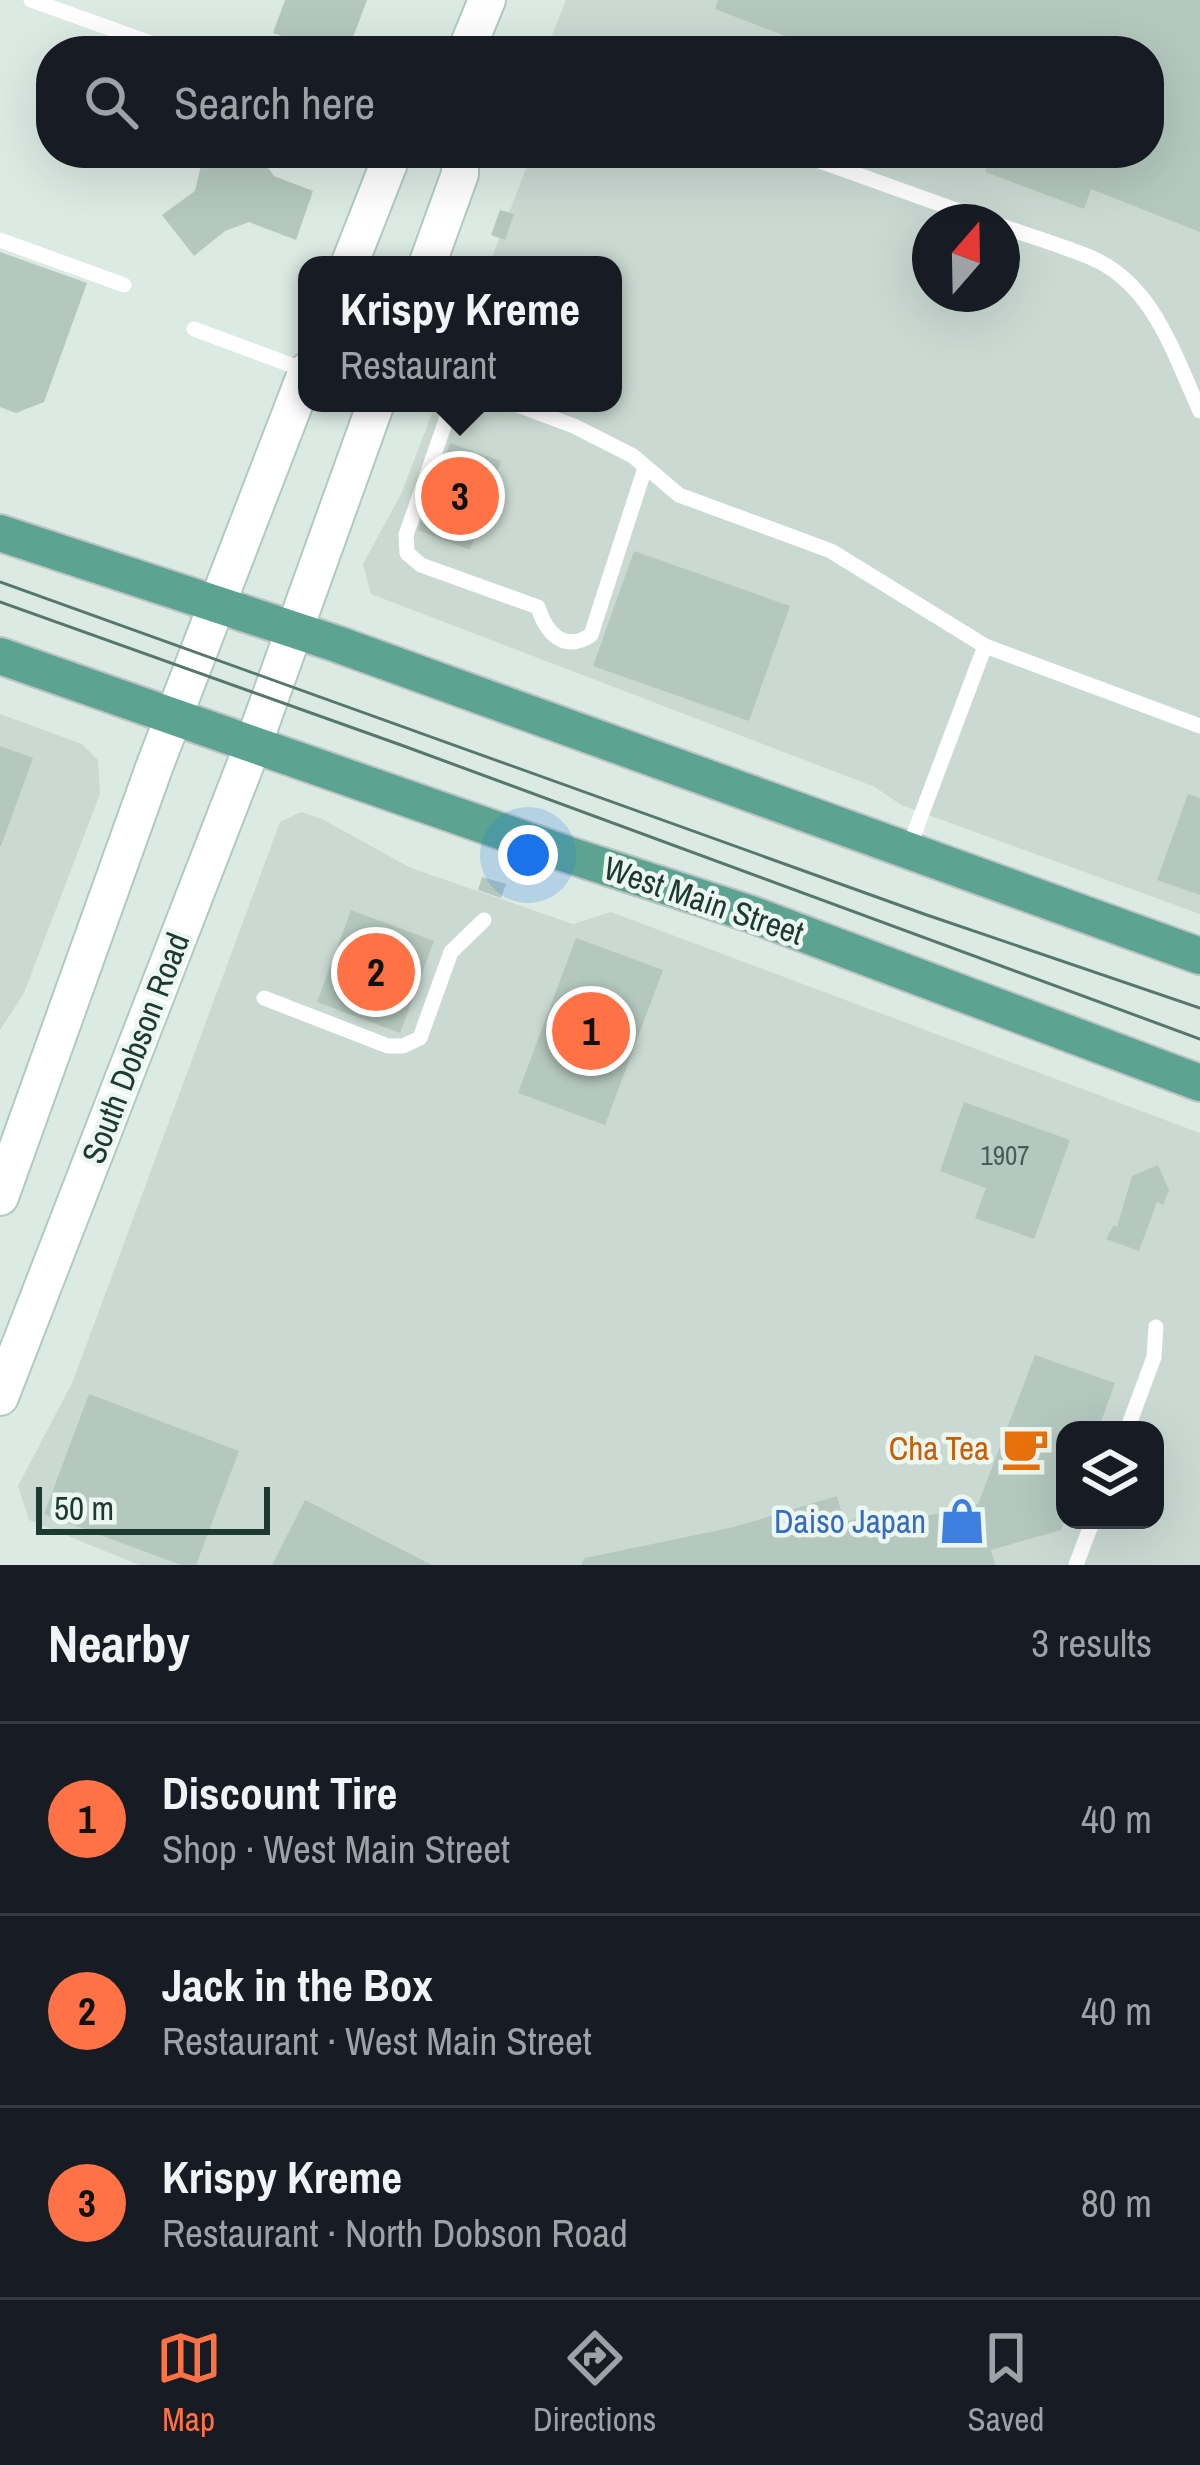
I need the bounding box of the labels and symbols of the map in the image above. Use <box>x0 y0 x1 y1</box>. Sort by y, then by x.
north arrow <box>912 204 1020 312</box>
pin: 3 <box>421 451 499 541</box>
your location <box>498 825 558 885</box>
street label: West Main Street <box>598 845 810 955</box>
street label: South Dobson Road <box>71 926 199 1170</box>
pin: 2 <box>337 927 415 1017</box>
pin: 1 <box>552 986 630 1076</box>
house number: 1907 <box>980 1137 1030 1173</box>
cafe icon: Cha Tea <box>1000 1423 1050 1473</box>
place label: Cha Tea <box>889 1426 989 1470</box>
scale bar <box>36 1481 270 1534</box>
shop icon: Daiso Japan <box>937 1496 987 1546</box>
place label: Daiso Japan <box>774 1499 926 1543</box>

